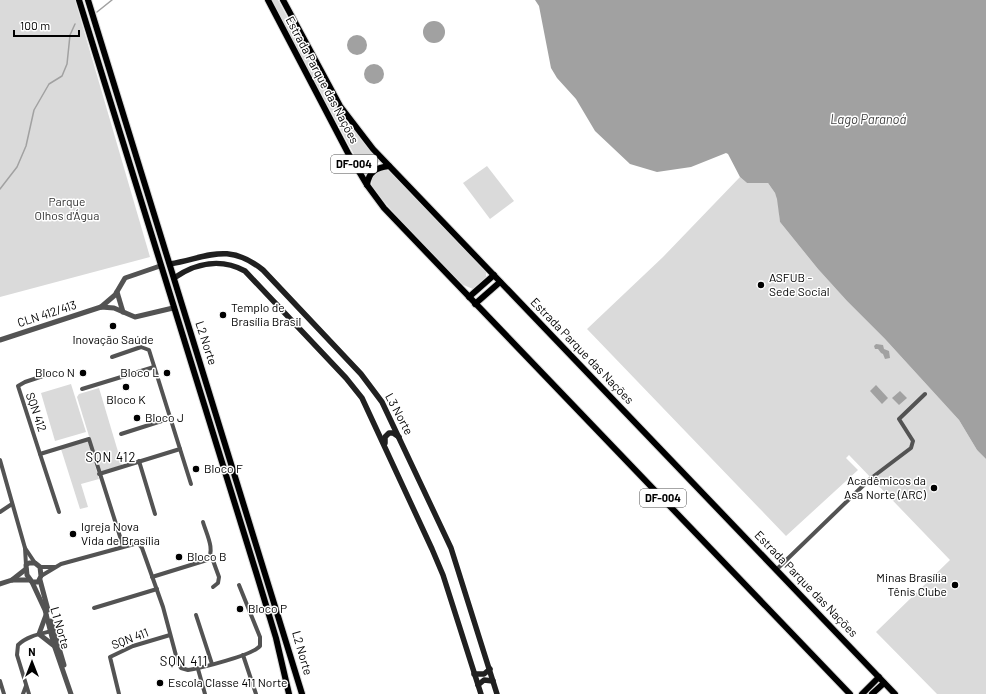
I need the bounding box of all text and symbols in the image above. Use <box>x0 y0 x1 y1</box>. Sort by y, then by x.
scale bar <box>14 12 79 38</box>
street label: Estrada Parque das Nações <box>283 14 363 146</box>
text: 100 m <box>20 18 50 32</box>
water label: Lago Paranoá <box>830 111 906 127</box>
road number: DF-004 <box>331 155 377 173</box>
park label: Parque Olhos d'Água <box>35 194 99 222</box>
place label: ASFUB - Sede Social <box>769 270 830 298</box>
marker: ASFUB - Sede Social <box>756 280 766 290</box>
street label: Estrada Parque das Nações <box>528 294 637 406</box>
street label: CLN 412/413 <box>15 297 78 329</box>
place label: Templo de Brasília Brasil <box>231 300 301 328</box>
marker: Templo de Brasília Brasil <box>218 310 228 320</box>
street label: L2 Norte <box>193 319 221 366</box>
marker: Inovação Saúde <box>108 321 118 331</box>
place label: Inovação Saúde <box>72 332 154 346</box>
place label: Bloco N <box>35 365 75 379</box>
place label: Bloco L <box>120 365 159 379</box>
marker: Bloco N <box>78 368 88 378</box>
marker: Bloco L <box>162 368 172 378</box>
marker: Bloco K <box>121 382 131 392</box>
street label: SQN 412 <box>24 390 50 433</box>
street label: L3 Norte <box>383 390 417 437</box>
place label: Bloco K <box>106 392 146 406</box>
place label: Bloco J <box>145 410 184 424</box>
marker: Bloco J <box>132 413 142 423</box>
district label: SQN 412 <box>86 449 136 465</box>
place label: Bloco F <box>204 461 243 475</box>
marker: Bloco F <box>191 464 201 474</box>
place label: Acadêmicos da Asa Norte (ARC) <box>844 473 927 501</box>
marker: Acadêmicos da Asa Norte (ARC) <box>929 483 939 493</box>
road number: DF-004 <box>640 489 686 507</box>
place label: Igreja Nova Vida de Brasília <box>81 519 160 547</box>
street label: Estrada Parque das Nações <box>752 527 861 639</box>
marker: Igreja Nova Vida de Brasília <box>68 529 78 539</box>
place label: Bloco B <box>187 549 227 563</box>
marker: Bloco B <box>174 552 184 562</box>
place label: Minas Brasília Tênis Clube <box>876 570 947 598</box>
marker: Minas Brasília Tênis Clube <box>950 580 960 590</box>
place label: Bloco P <box>248 601 287 615</box>
marker: Bloco P <box>235 604 245 614</box>
street label: L1 Norte <box>48 605 74 650</box>
street label: SQN 411 <box>109 625 150 651</box>
street label: L2 Norte <box>290 629 316 676</box>
north arrow <box>12 642 52 682</box>
text: N <box>28 645 36 658</box>
district label: SQN 411 <box>160 653 208 669</box>
place label: Escola Classe 411 Norte <box>168 675 288 689</box>
marker: Escola Classe 411 Norte <box>155 678 165 688</box>

